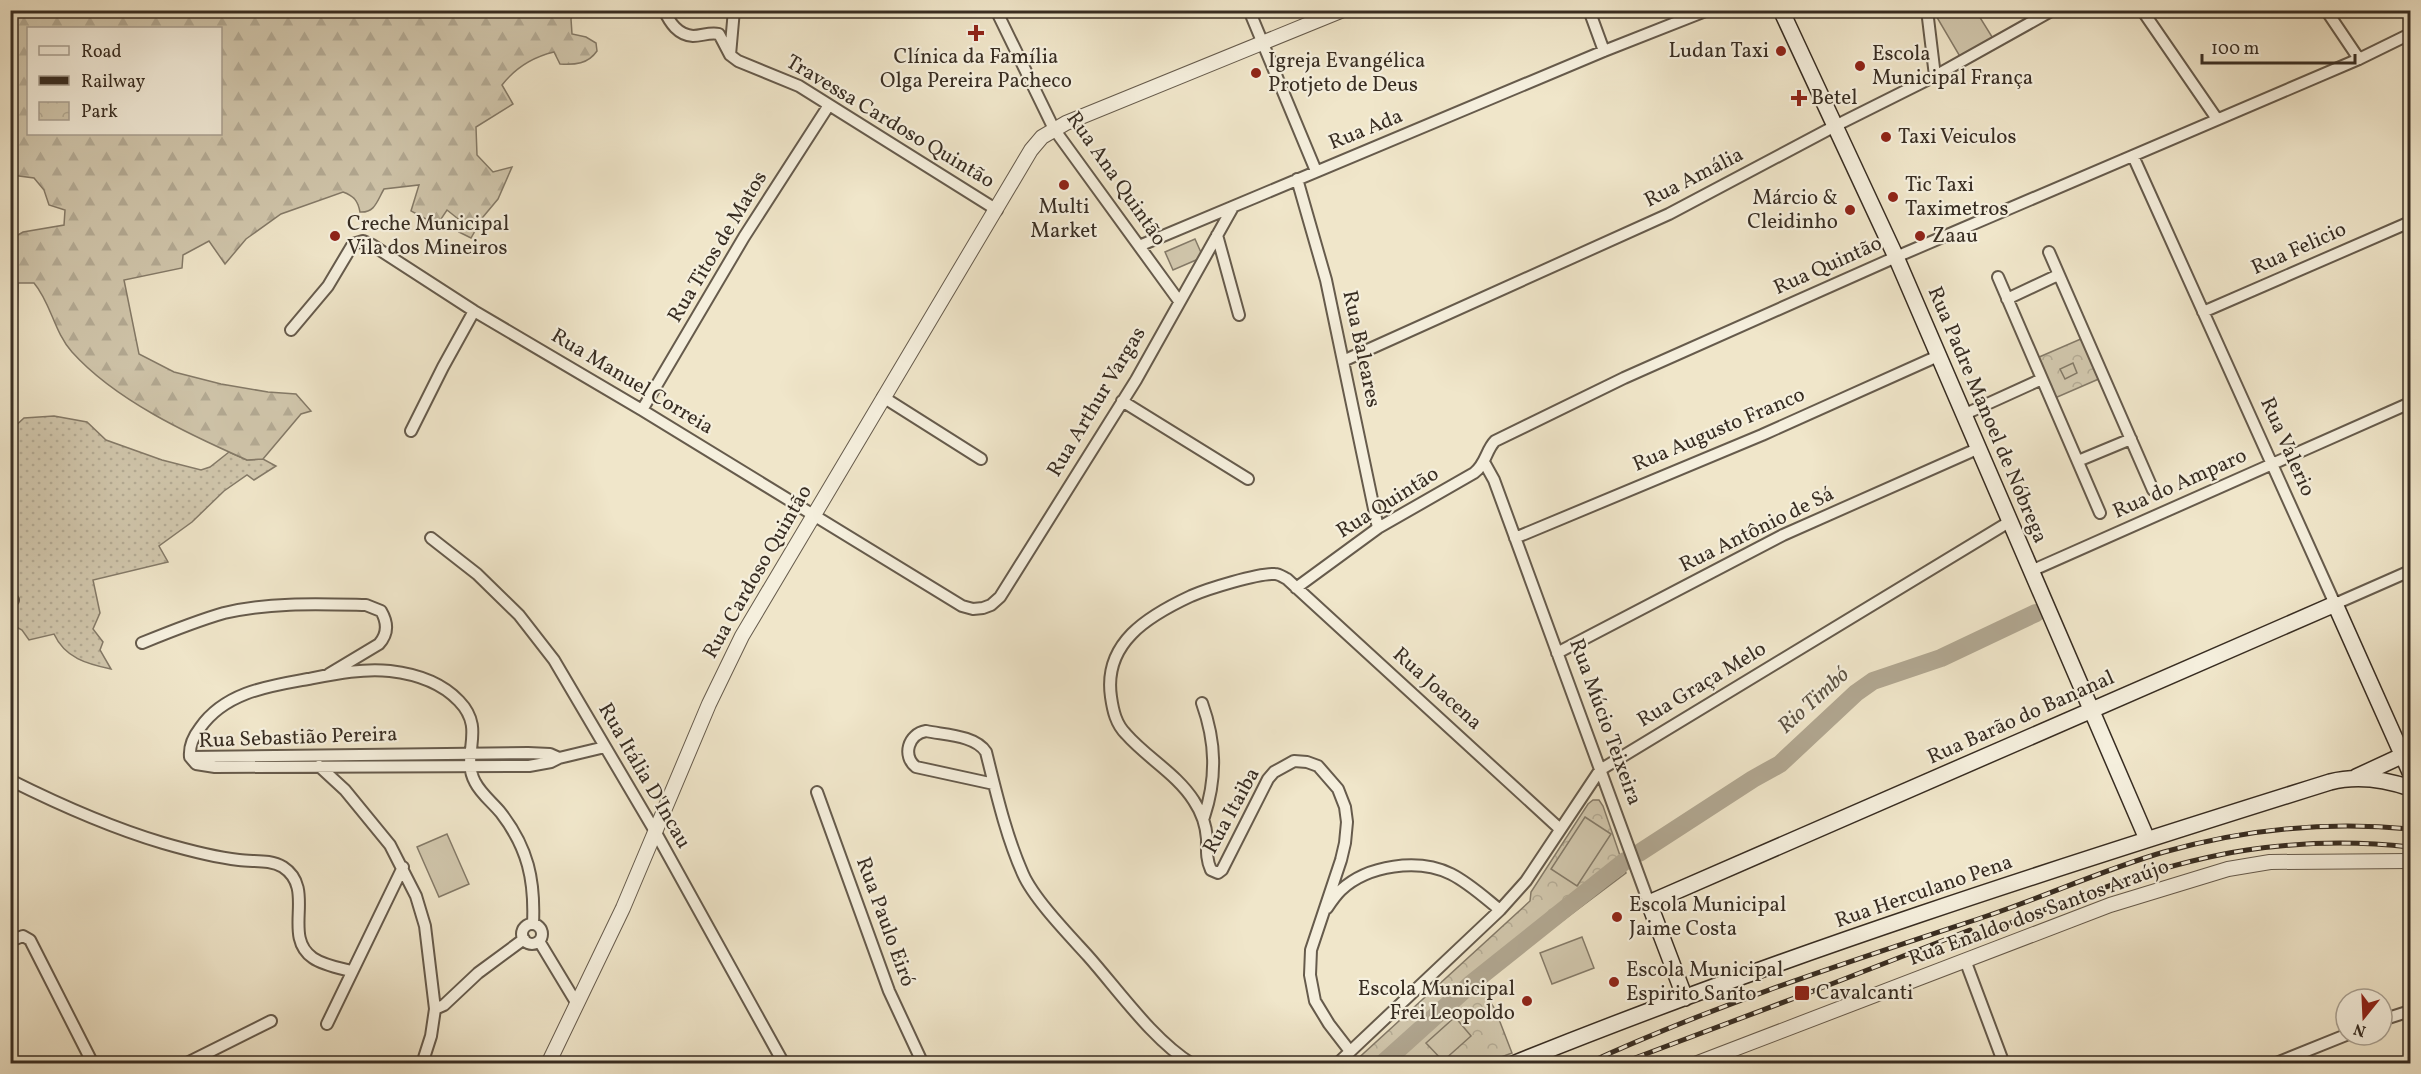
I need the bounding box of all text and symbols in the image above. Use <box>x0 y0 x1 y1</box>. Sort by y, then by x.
marker: Clínica da Família Olga Pereira Pacheco <box>967 24 985 42</box>
legend <box>27 27 222 135</box>
scale bar <box>2202 27 2355 65</box>
place label: Ludan Taxi <box>1668 37 1769 66</box>
text: 100 m <box>2211 37 2260 62</box>
text: Road <box>81 40 122 65</box>
place label: Escola Municipal França <box>1872 40 2033 93</box>
place label: Clínica da Família Olga Pereira Pacheco <box>880 43 1072 96</box>
marker: Ludan Taxi <box>1774 44 1788 58</box>
place label: Igreja Evangélica Protjeto de Deus <box>1268 47 1425 100</box>
street label: Travessa Cardoso Quintão <box>780 48 1000 196</box>
marker: Escola Municipal França <box>1853 59 1867 73</box>
marker: Igreja Evangélica Protjeto de Deus <box>1249 66 1263 80</box>
text: Railway <box>81 70 145 95</box>
place label: Betel <box>1811 84 1857 113</box>
marker: Betel <box>1792 91 1806 105</box>
text: Park <box>81 100 118 125</box>
street label: Rua Ada <box>1325 102 1407 158</box>
street label: Rua Ana Quintão <box>1059 106 1173 252</box>
place label: Taxi Veiculos <box>1898 123 2016 152</box>
marker: Taxi Veiculos <box>1879 130 1893 144</box>
street label: Rua Amália <box>1639 141 1749 215</box>
street label: Rua Titos de Matos <box>661 166 775 328</box>
place label: Tic Taxi Taximetros <box>1905 171 2008 224</box>
marker: Multi Market <box>1057 178 1071 192</box>
place label: Márcio & Cleidinho <box>1747 184 1838 237</box>
marker: Tic Taxi Taximetros <box>1886 190 1900 204</box>
place label: Multi Market <box>1030 193 1098 246</box>
marker: Márcio & Cleidinho <box>1843 203 1857 217</box>
place label: Creche Municipal Vila dos Mineiros <box>347 210 509 263</box>
street label: Rua Felicio <box>2247 215 2351 283</box>
place label: Zaau <box>1932 222 1978 251</box>
marker: Creche Municipal Vila dos Mineiros <box>328 229 342 243</box>
street label: Rua Quintão <box>1769 229 1887 303</box>
marker: Zaau <box>1913 229 1927 243</box>
street label: Rua Padre Manoel de Nóbrega <box>1920 282 2054 548</box>
street label: Rua Baleares <box>1334 288 1388 410</box>
street label: Rua Arthur Vargas <box>1041 321 1153 483</box>
street label: Rua Manuel Correia <box>545 322 719 442</box>
street label: Rua Augusto Franco <box>1628 381 1810 479</box>
street label: Rua Valerio <box>2252 393 2322 501</box>
street label: Rua do Amparo <box>2108 441 2252 527</box>
street label: Rua Quintão <box>1331 460 1445 546</box>
street label: Rua Cardoso Quintão <box>696 480 820 664</box>
street label: Rua Antônio de Sá <box>1675 480 1839 580</box>
street label: Rua Múcio Teixeira <box>1561 635 1649 809</box>
street label: Rua Graça Melo <box>1632 635 1772 735</box>
street label: Rua Joacena <box>1386 641 1488 737</box>
water label: Rio Timbó <box>1771 660 1857 742</box>
street label: Rua Barão do Bananal <box>1923 664 2119 772</box>
street label: Rua Itália D'Incau <box>590 698 698 854</box>
street label: Rua Sebastião Pereira <box>198 720 398 756</box>
street label: Rua Itaiba <box>1196 763 1268 859</box>
street label: Rua Herculano Pena <box>1831 848 2017 936</box>
street label: Rua Enaldo dos Santos Araújo <box>1905 852 2173 974</box>
street label: Rua Paulo Eiró <box>848 853 922 991</box>
place label: Escola Municipal Jaime Costa <box>1629 891 1786 944</box>
marker: Escola Municipal Jaime Costa <box>1610 910 1624 924</box>
place label: Escola Municipal Espirito Santo <box>1626 956 1783 1009</box>
place label: Escola Municipal Frei Leopoldo <box>1358 975 1515 1028</box>
marker: Escola Municipal Espirito Santo <box>1607 975 1621 989</box>
place label: Cavalcanti <box>1816 979 1913 1008</box>
marker: Cavalcanti <box>1793 984 1811 1002</box>
north arrow <box>2334 987 2394 1047</box>
marker: Escola Municipal Frei Leopoldo <box>1520 994 1534 1008</box>
text: N <box>2351 1017 2369 1042</box>

